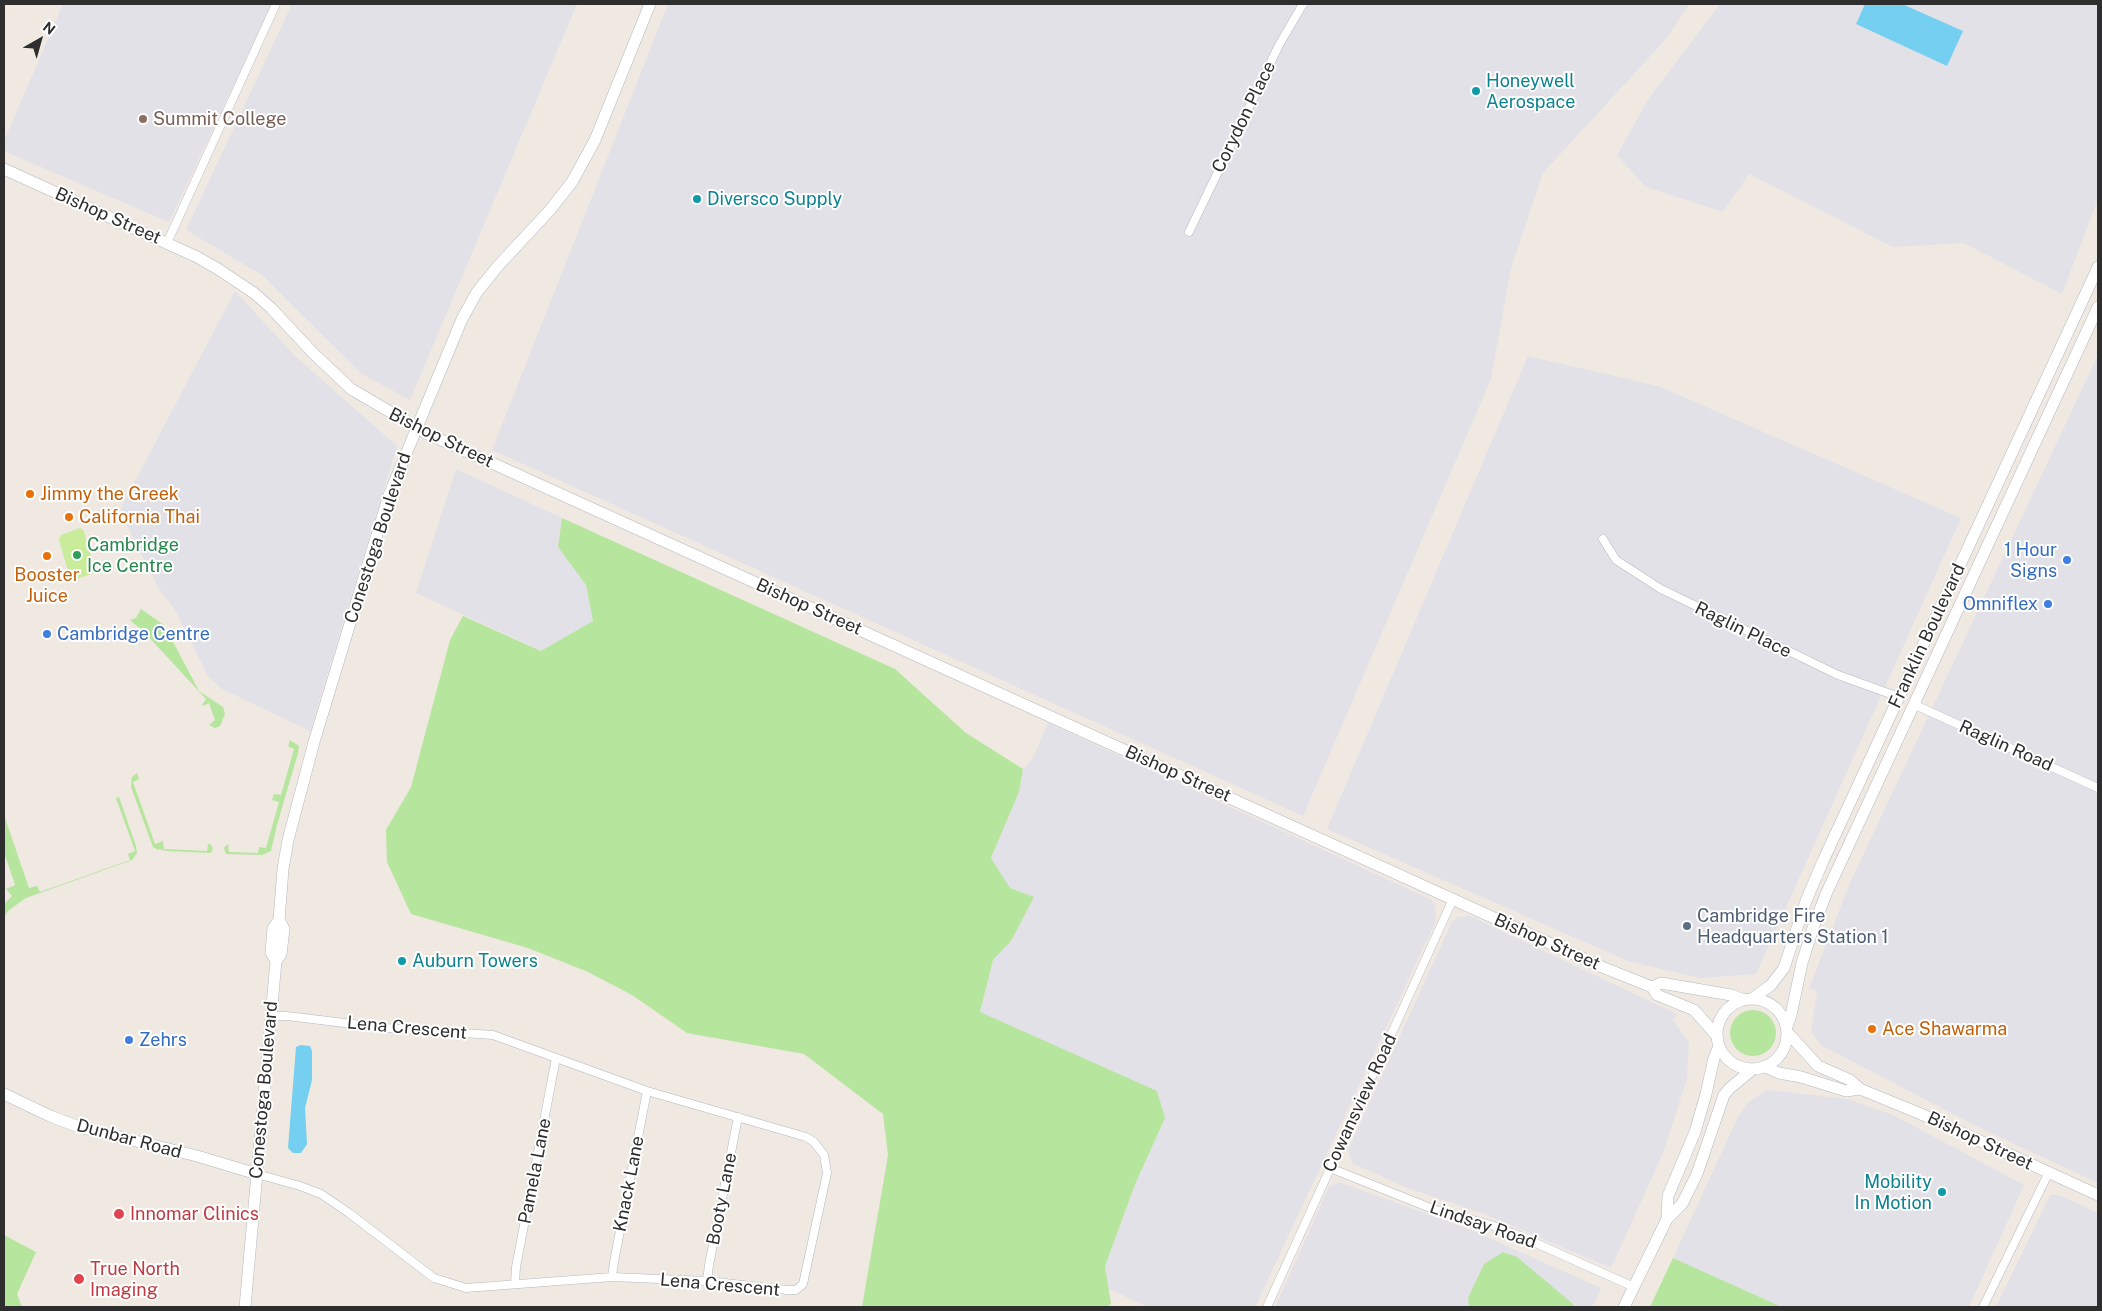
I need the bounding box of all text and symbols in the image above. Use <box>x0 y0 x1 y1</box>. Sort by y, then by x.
north arrow <box>15 15 65 65</box>
text: N <box>40 18 58 38</box>
street label: Corydon Place <box>1208 58 1280 176</box>
place label: Honeywell Aerospace <box>1486 70 1575 112</box>
marker: Honeywell Aerospace <box>1470 85 1482 97</box>
place label: Summit College <box>153 108 287 130</box>
marker: Summit College <box>137 113 149 125</box>
street label: Bishop Street <box>52 183 164 249</box>
place label: Diversco Supply <box>707 188 842 210</box>
marker: Diversco Supply <box>691 193 703 205</box>
street label: Bishop Street <box>385 403 497 473</box>
street label: Conestoga Boulevard <box>340 450 416 626</box>
place label: Jimmy the Greek <box>40 483 179 505</box>
marker: Jimmy the Greek <box>24 488 36 500</box>
place label: California Thai <box>79 506 200 528</box>
marker: California Thai <box>63 511 75 523</box>
place label: Cambridge Ice Centre <box>87 534 179 576</box>
place label: 1 Hour Signs <box>2004 539 2057 582</box>
marker: Cambridge Ice Centre <box>71 549 83 561</box>
marker: Booster Juice <box>41 550 53 562</box>
marker: 1 Hour Signs <box>2061 554 2073 566</box>
street label: Franklin Boulevard <box>1884 560 1970 712</box>
place label: Booster Juice <box>14 564 80 606</box>
street label: Bishop Street <box>753 574 865 640</box>
place label: Omniflex <box>1963 593 2038 615</box>
street label: Raglin Place <box>1691 597 1795 663</box>
marker: Omniflex <box>2042 598 2054 610</box>
place label: Cambridge Centre <box>57 623 210 645</box>
marker: Cambridge Centre <box>41 628 53 640</box>
street label: Raglin Road <box>1956 716 2056 776</box>
street label: Bishop Street <box>1122 741 1234 807</box>
place label: Cambridge Fire Headquarters Station 1 <box>1697 905 1889 948</box>
street label: Bishop Street <box>1491 909 1603 975</box>
marker: Cambridge Fire Headquarters Station 1 <box>1681 920 1693 932</box>
place label: Auburn Towers <box>412 950 538 972</box>
marker: Auburn Towers <box>396 955 408 967</box>
street label: Conestoga Boulevard <box>245 1000 283 1180</box>
street label: Lena Crescent <box>346 1012 468 1044</box>
place label: Ace Shawarma <box>1882 1018 2007 1040</box>
marker: Ace Shawarma <box>1866 1023 1878 1035</box>
place label: Zehrs <box>139 1029 187 1051</box>
street label: Cowansview Road <box>1318 1030 1402 1176</box>
marker: Zehrs <box>123 1034 135 1046</box>
street label: Bishop Street <box>1924 1107 2036 1175</box>
street label: Dunbar Road <box>74 1115 184 1163</box>
street label: Pamela Lane <box>514 1116 556 1226</box>
street label: Knack Lane <box>609 1134 649 1234</box>
street label: Booty Lane <box>702 1151 742 1247</box>
place label: Mobility In Motion <box>1855 1171 1932 1214</box>
marker: Mobility In Motion <box>1936 1186 1948 1198</box>
street label: Lindsay Road <box>1427 1197 1539 1253</box>
place label: Innomar Clinics <box>130 1203 259 1225</box>
marker: Innomar Clinics <box>112 1207 126 1221</box>
place label: True North Imaging <box>90 1258 180 1300</box>
street label: Lena Crescent <box>659 1269 781 1301</box>
marker: True North Imaging <box>72 1272 86 1286</box>

